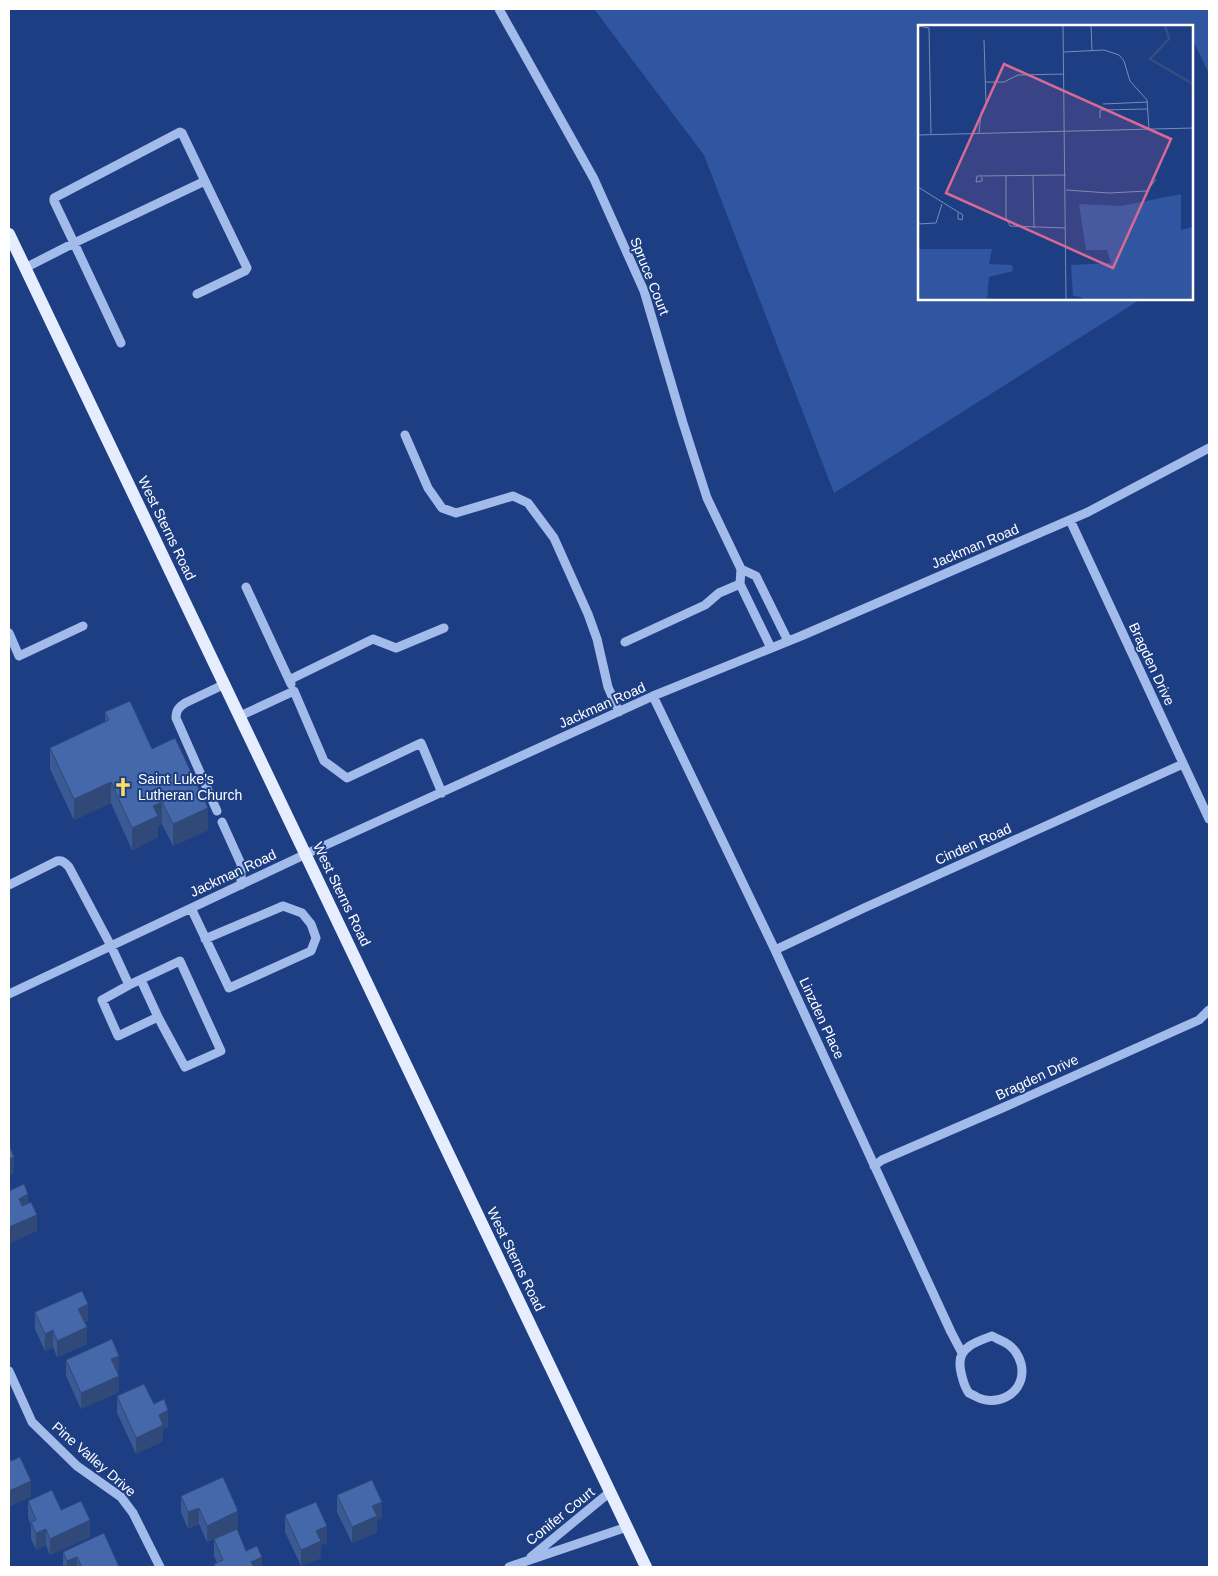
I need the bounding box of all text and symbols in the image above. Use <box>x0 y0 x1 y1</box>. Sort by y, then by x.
inset map <box>918 25 1193 300</box>
street label: Spruce Court <box>627 235 673 317</box>
street label: West Sterns Road <box>135 474 199 582</box>
street label: Jackman Road <box>929 520 1021 572</box>
street label: Bragden Drive <box>1126 620 1178 708</box>
street label: Jackman Road <box>556 679 648 731</box>
place label: Saint Luke's Lutheran Church <box>138 771 242 803</box>
church icon: Saint Luke's Lutheran Church <box>112 776 134 798</box>
street label: Cinden Road <box>932 820 1014 868</box>
street label: West Sterns Road <box>310 840 374 948</box>
street label: Jackman Road <box>187 846 279 900</box>
street label: Linzden Place <box>796 975 848 1061</box>
street label: Bragden Drive <box>993 1051 1081 1103</box>
street label: West Sterns Road <box>484 1205 548 1313</box>
street label: Pine Valley Drive <box>49 1418 139 1500</box>
street label: Conifer Court <box>523 1484 597 1548</box>

